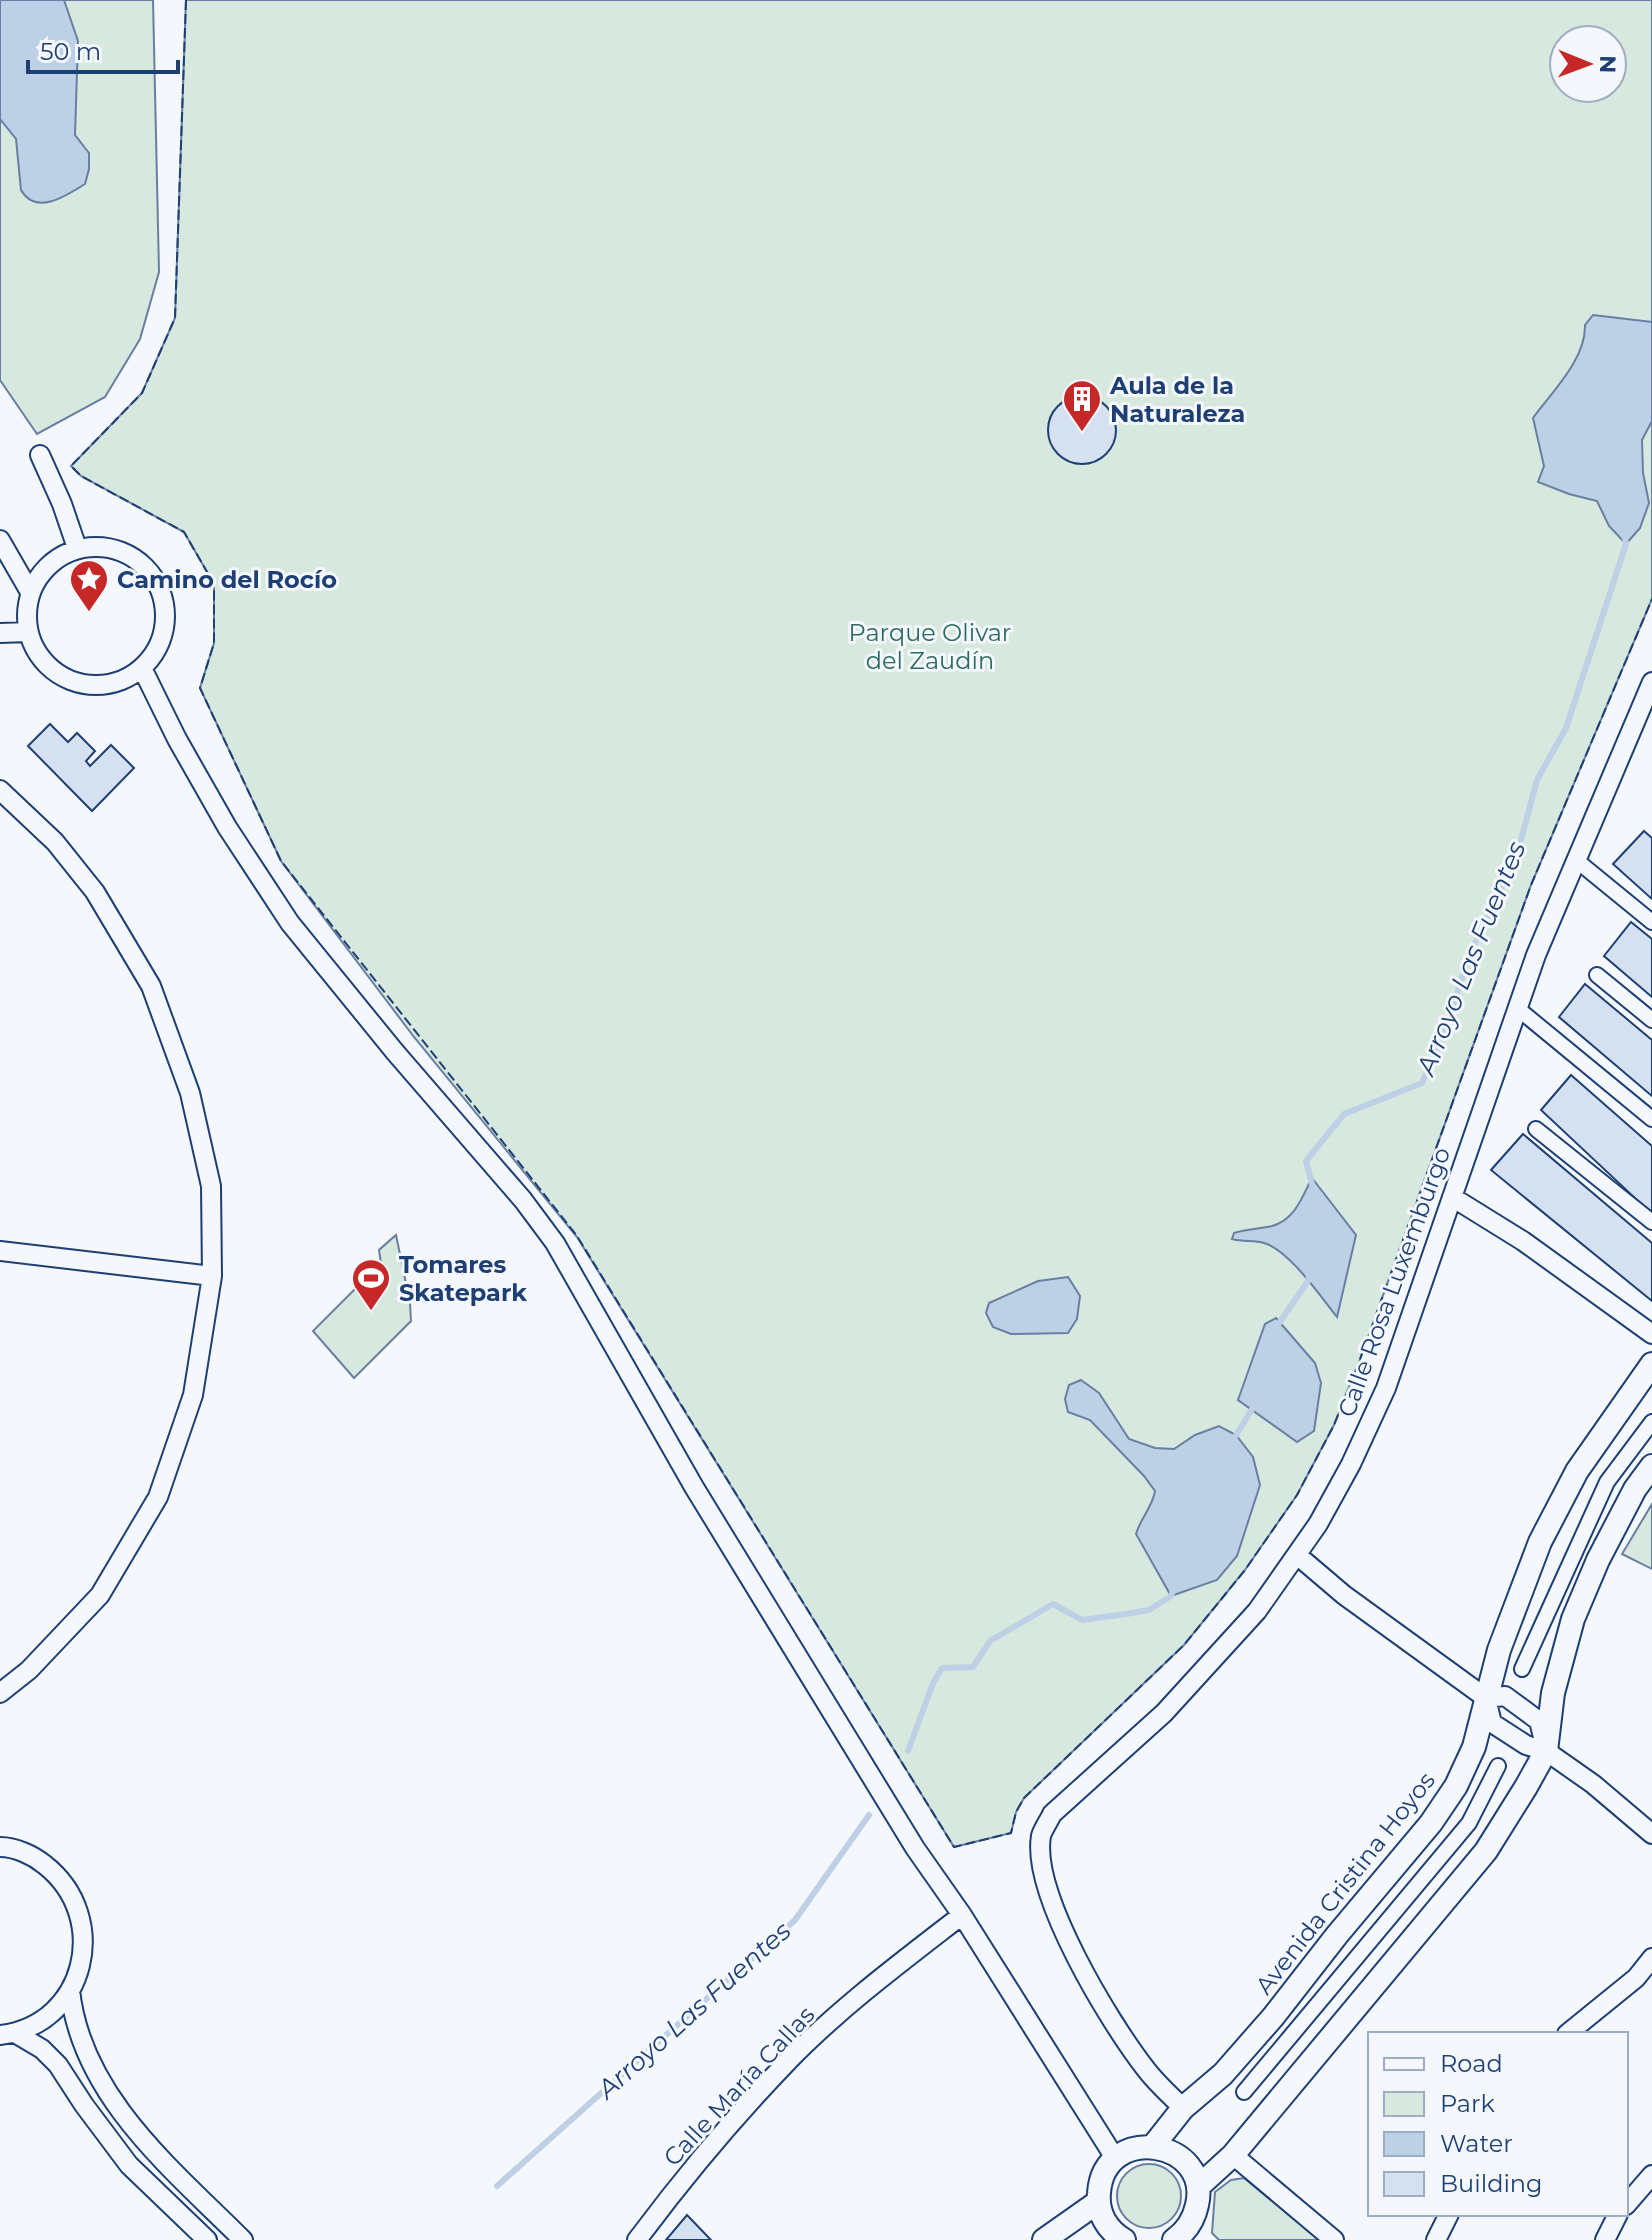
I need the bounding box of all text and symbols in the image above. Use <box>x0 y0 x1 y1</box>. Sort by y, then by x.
scale bar <box>28 24 178 74</box>
north arrow <box>1548 24 1628 104</box>
text: 50 m <box>40 37 101 66</box>
text: N <box>1594 55 1621 73</box>
place label: Aula de la Naturaleza <box>1109 371 1245 428</box>
building icon: Aula de la Naturaleza <box>1061 378 1103 433</box>
place icon: Camino del Rocío <box>68 558 110 613</box>
place label: Camino del Rocío <box>117 565 337 594</box>
park label: Parque Olivar del Zaudín <box>849 618 1011 675</box>
water label: Arroyo Las Fuentes <box>1409 836 1533 1081</box>
street label: Calle Rosa Luxemburgo <box>1332 1143 1456 1421</box>
place label: Tomares Skatepark <box>399 1250 527 1307</box>
sports icon: Tomares Skatepark <box>350 1257 392 1312</box>
street label: Avenida Cristina Hoyos <box>1249 1766 1441 2000</box>
water label: Arroyo Las Fuentes <box>589 1915 798 2107</box>
street label: Calle María Callas <box>658 2000 820 2172</box>
legend <box>1368 2032 1628 2216</box>
text: Road <box>1440 2049 1503 2078</box>
text: Park <box>1440 2089 1495 2118</box>
text: Water <box>1440 2129 1513 2158</box>
text: Building <box>1440 2169 1543 2198</box>

